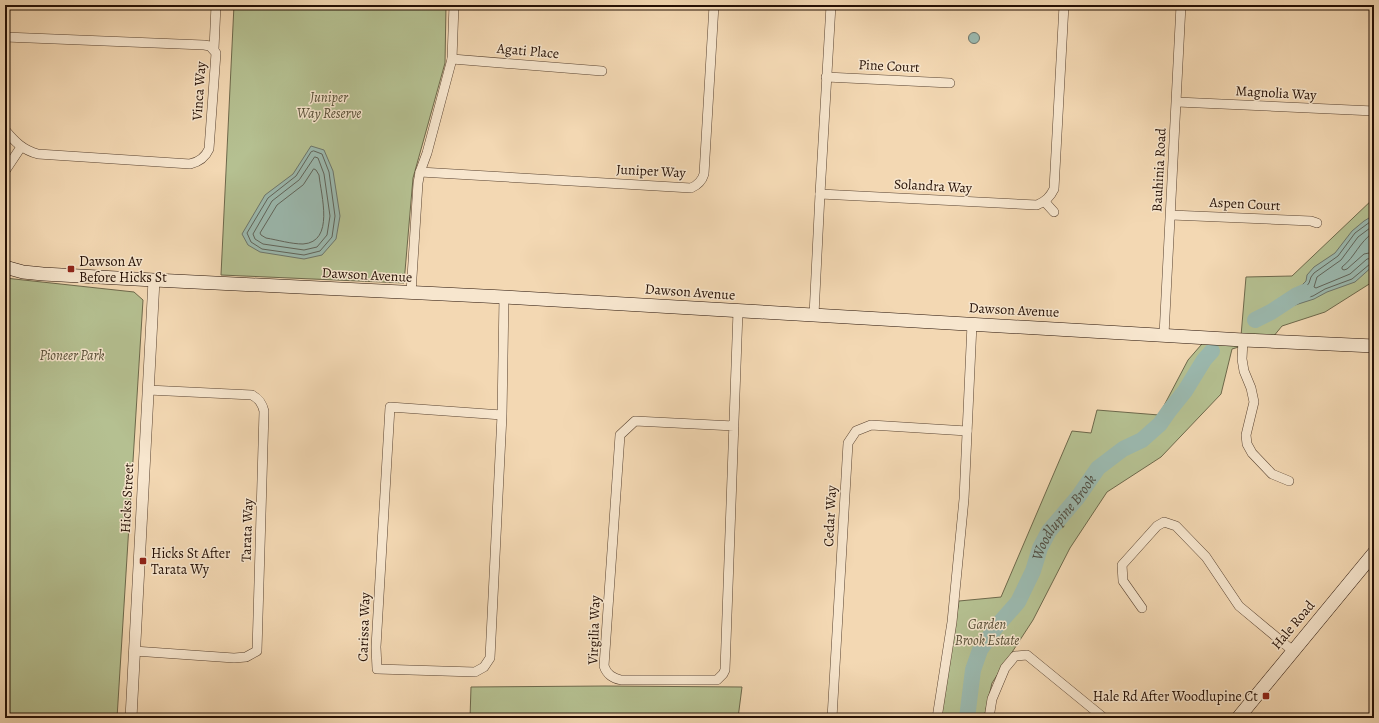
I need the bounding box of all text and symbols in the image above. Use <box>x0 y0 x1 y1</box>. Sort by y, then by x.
street label: Agati Place <box>495 39 560 63</box>
street label: Pine Court <box>858 55 920 77</box>
street label: Vinca Way <box>187 60 211 122</box>
street label: Magnolia Way <box>1235 81 1318 105</box>
park label: Juniper Way Reserve <box>297 88 361 123</box>
street label: Bauhinia Road <box>1147 127 1171 212</box>
street label: Juniper Way <box>616 160 687 182</box>
street label: Solandra Way <box>893 174 973 198</box>
street label: Aspen Court <box>1208 193 1281 215</box>
place label: Dawson Av Before Hicks St <box>79 252 167 287</box>
street label: Dawson Avenue <box>321 263 413 287</box>
marker: Dawson Av Before Hicks St <box>66 264 76 274</box>
street label: Dawson Avenue <box>644 279 736 305</box>
street label: Dawson Avenue <box>968 298 1060 322</box>
park label: Pioneer Park <box>39 346 105 365</box>
street label: Hicks Street <box>116 462 138 533</box>
water label: Woodlupine Brook <box>1027 470 1101 562</box>
street label: Cedar Way <box>819 484 841 547</box>
street label: Tarata Way <box>236 497 258 562</box>
place label: Hicks St After Tarata Wy <box>151 544 231 579</box>
marker: Hicks St After Tarata Wy <box>138 556 148 566</box>
street label: Carissa Way <box>353 591 375 662</box>
street label: Virgilia Way <box>583 594 605 666</box>
street label: Hale Road <box>1267 596 1319 653</box>
park label: Garden Brook Estate <box>955 615 1019 650</box>
place label: Hale Rd After Woodlupine Ct <box>1093 687 1258 706</box>
marker: Hale Rd After Woodlupine Ct <box>1261 691 1271 701</box>

